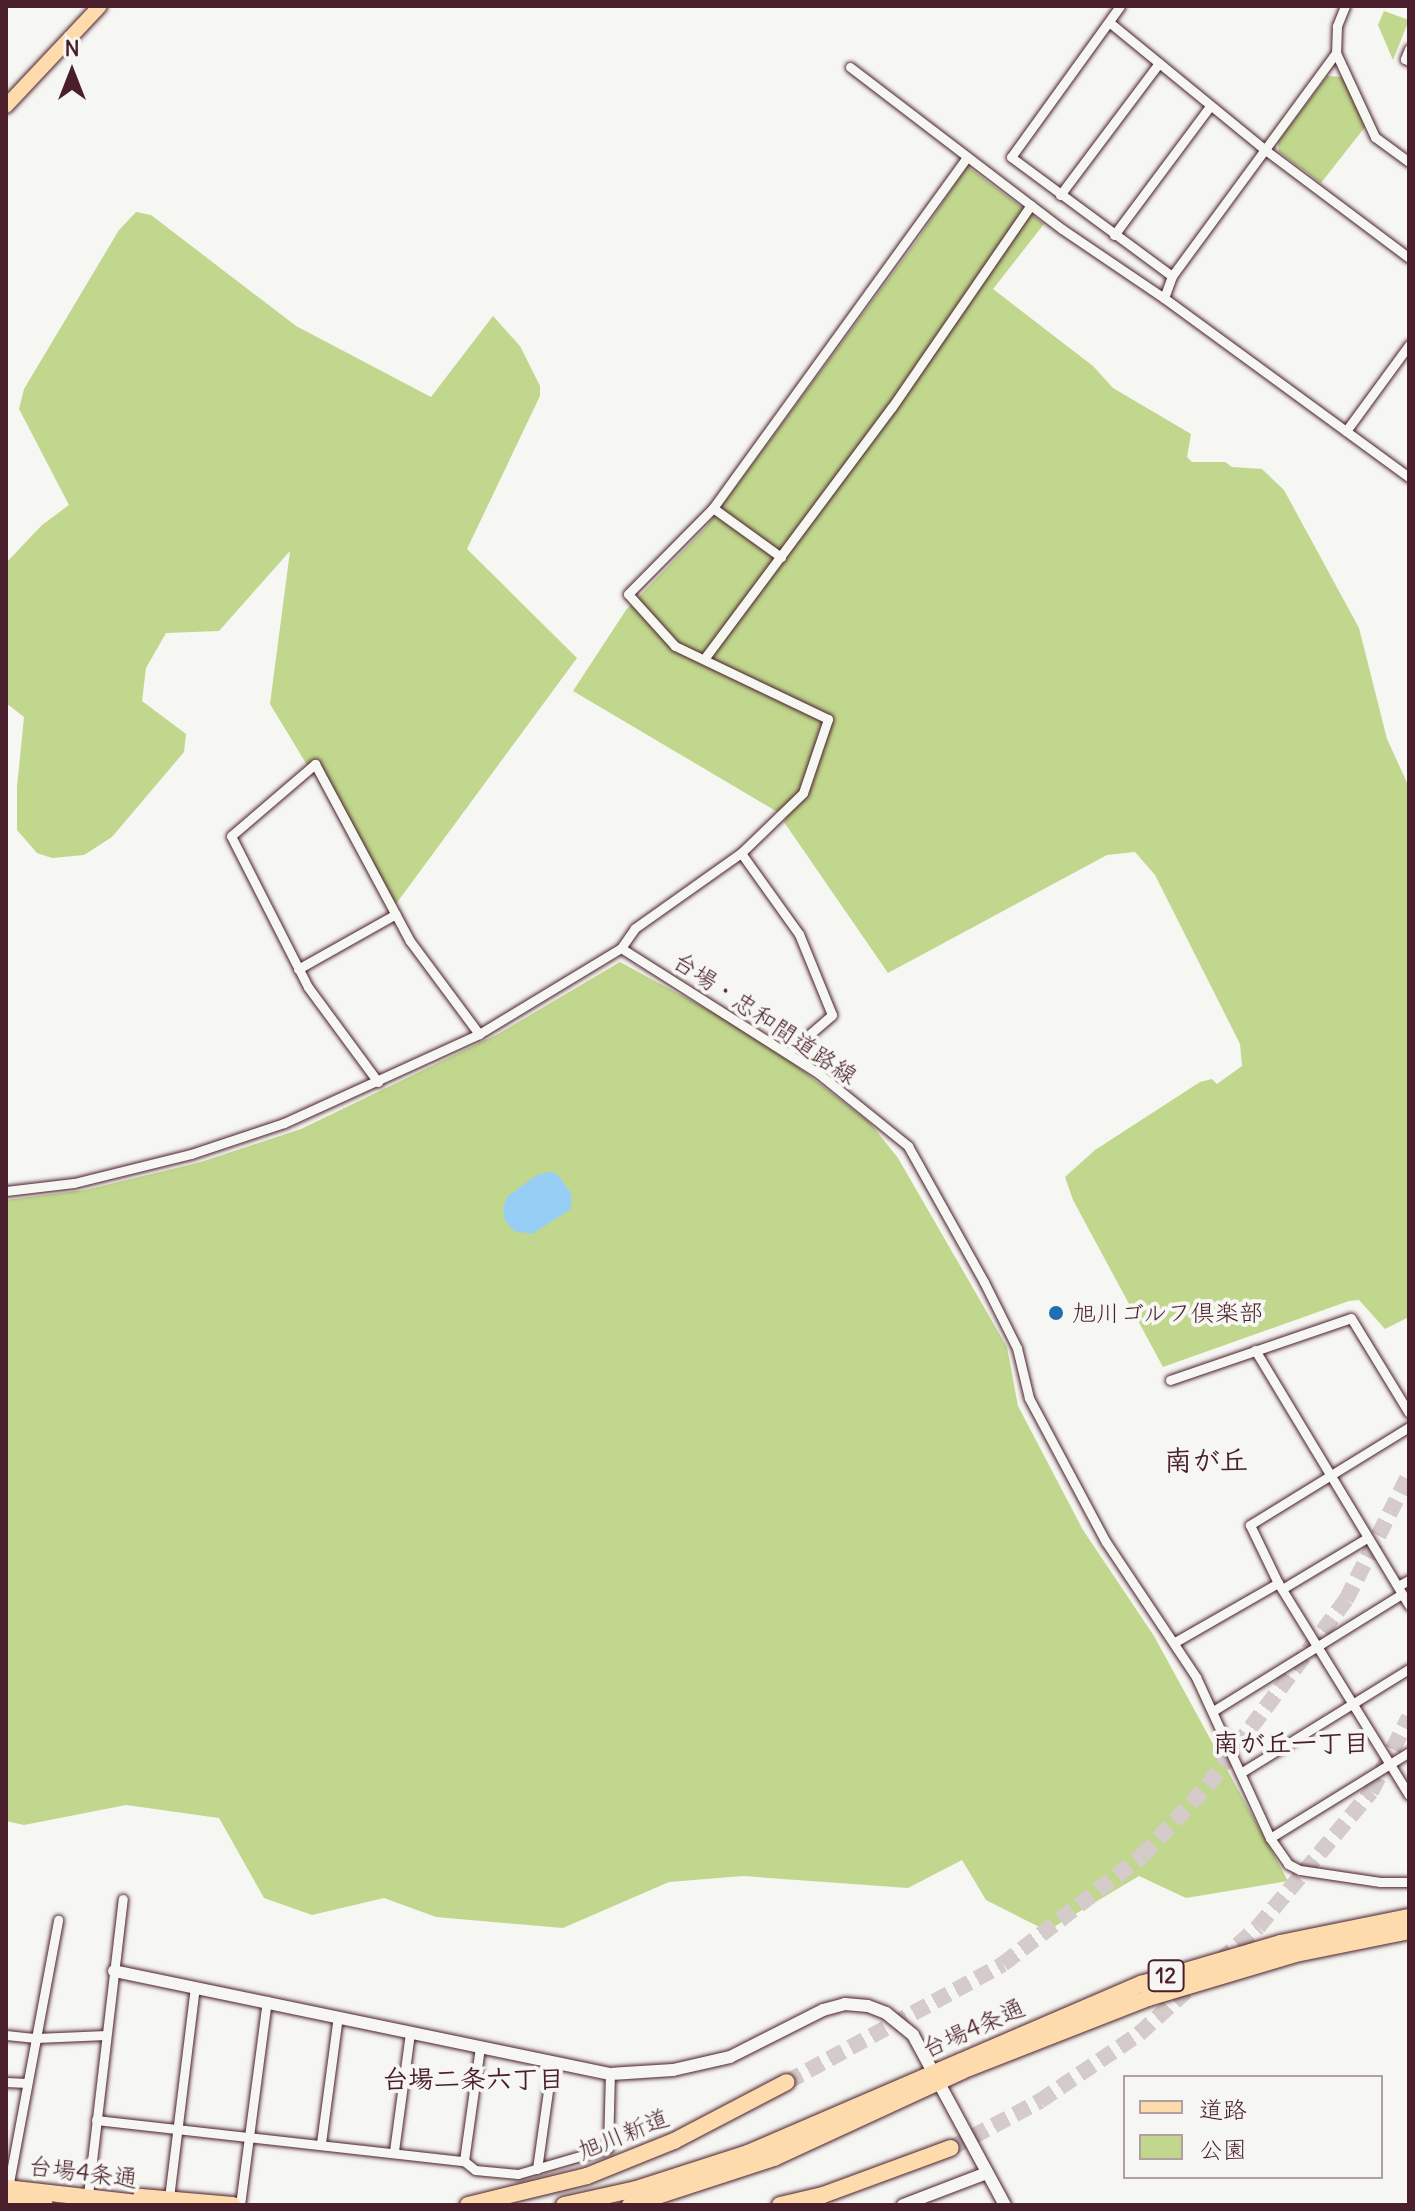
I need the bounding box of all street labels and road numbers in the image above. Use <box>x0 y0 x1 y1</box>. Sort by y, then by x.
street label: 台場・忠和間道路線 <box>667 946 863 1090</box>
road number: 12 <box>1146 1958 1186 1994</box>
street label: 台場4条通 <box>917 1993 1029 2063</box>
street label: 旭川新道 <box>573 2103 673 2165</box>
street label: 台場4条通 <box>27 2151 139 2193</box>

